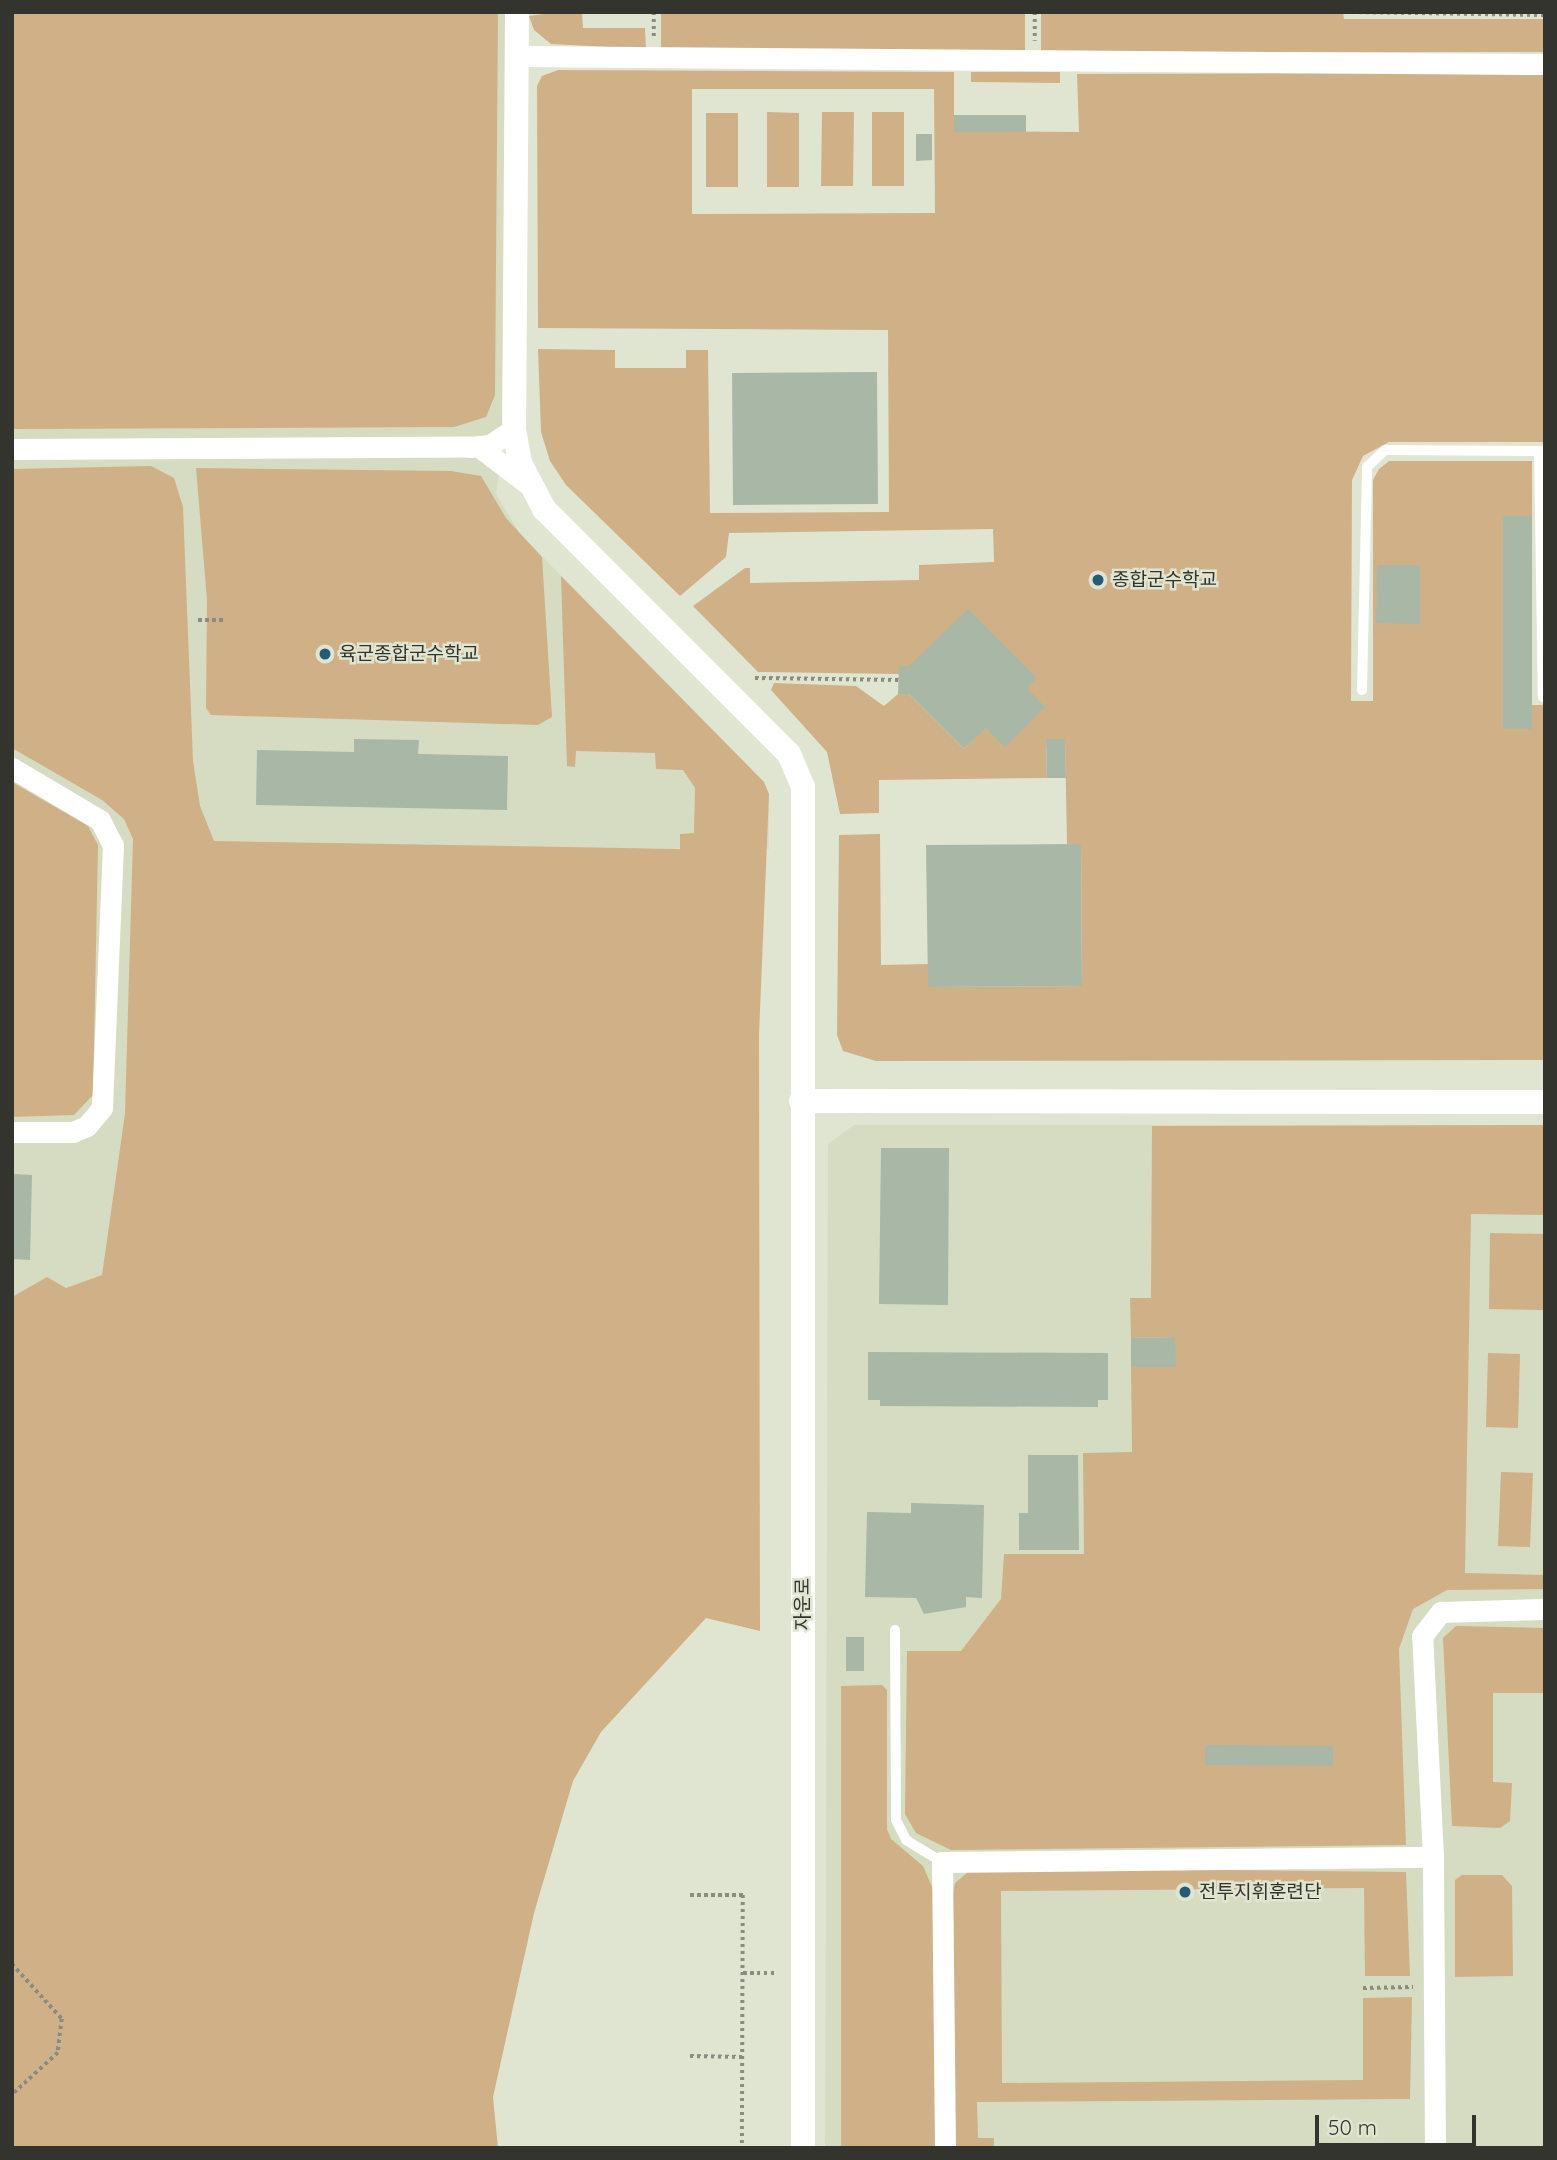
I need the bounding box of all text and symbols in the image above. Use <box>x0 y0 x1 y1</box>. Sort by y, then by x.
place label: 종합군수학교 <box>1112 569 1217 591</box>
marker: 종합군수학교 <box>1090 572 1106 588</box>
place label: 육군종합군수학교 <box>339 643 479 665</box>
marker: 육군종합군수학교 <box>317 646 333 662</box>
street label: 자운로 <box>792 1578 814 1630</box>
place label: 전투지휘훈련단 <box>1199 1881 1321 1903</box>
marker: 전투지휘훈련단 <box>1177 1884 1193 1900</box>
scale bar <box>1319 2100 1480 2144</box>
text: 50 m <box>1328 2114 1377 2140</box>

